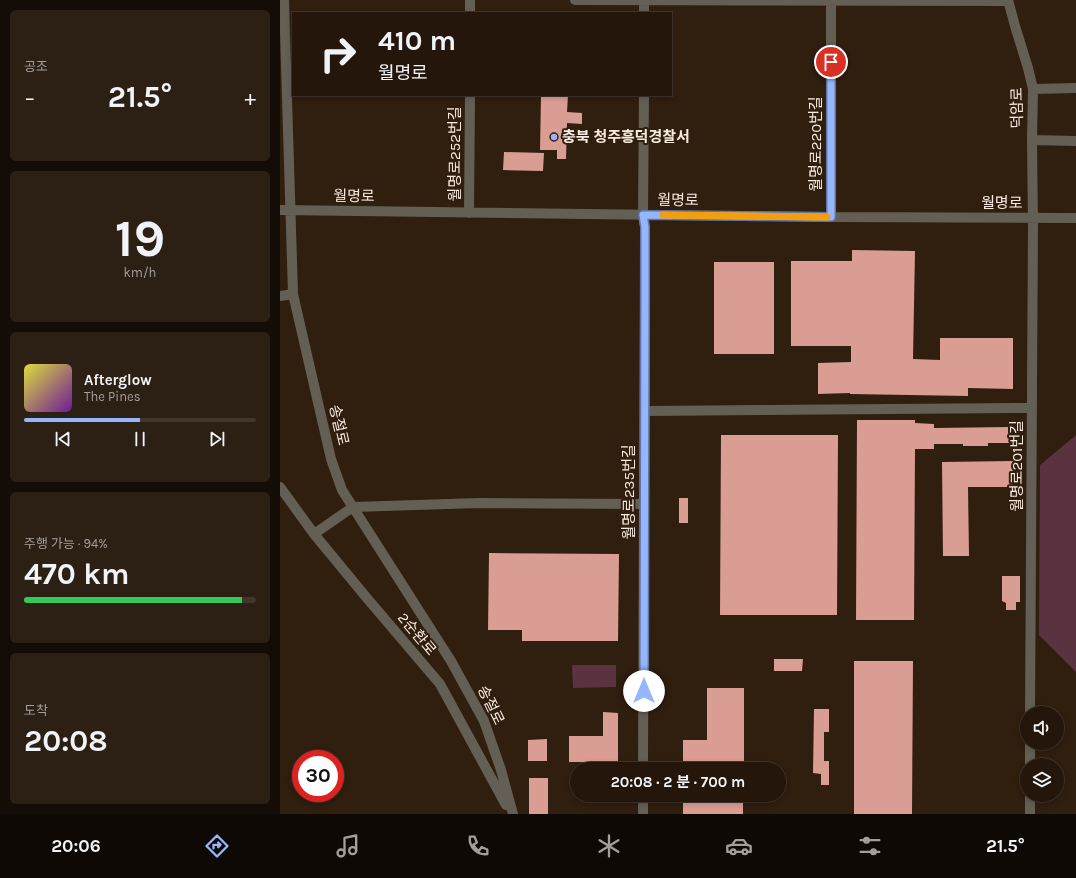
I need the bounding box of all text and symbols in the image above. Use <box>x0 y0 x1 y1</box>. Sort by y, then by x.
text: 410 m <box>378 24 456 57</box>
icon: right <box>312 28 364 80</box>
pin <box>814 45 848 79</box>
icon: arrive <box>820 51 842 73</box>
text: 공조 <box>24 59 48 74</box>
text: 월명로 <box>378 62 428 84</box>
text: 21.5° <box>108 79 172 115</box>
text: − <box>24 85 36 111</box>
text: + <box>244 85 256 111</box>
street label: 덕암로 <box>1008 87 1026 129</box>
street label: 월명로220번길 <box>807 96 825 192</box>
street label: 월명로252번길 <box>446 107 464 201</box>
place label: 충북 청주흥덕경찰서 <box>562 128 690 146</box>
marker: 충북 청주흥덕경찰서 <box>549 132 559 142</box>
street label: 월명로 <box>333 187 375 205</box>
street label: 월명로 <box>657 191 699 209</box>
street label: 월명로 <box>981 194 1023 212</box>
text: 19 <box>115 208 165 269</box>
text: km/h <box>124 265 156 280</box>
text: Afterglow <box>84 371 152 389</box>
text: The Pines <box>84 389 141 404</box>
street label: 송절로 <box>326 403 352 447</box>
street label: 월명로201번길 <box>1008 420 1026 512</box>
icon: previous <box>52 428 74 450</box>
icon: pause <box>129 428 151 450</box>
icon: next <box>206 428 228 450</box>
street label: 월명로235번길 <box>620 444 638 540</box>
text: 주행 가능 · 94% <box>24 536 108 551</box>
text: 470 km <box>24 556 130 592</box>
street label: 2순환로 <box>394 609 440 659</box>
position arrow <box>623 670 665 712</box>
street label: 송절로 <box>474 682 508 728</box>
text: 도착 <box>24 703 48 718</box>
map controls <box>1020 706 1064 802</box>
button: sound <box>1020 706 1064 750</box>
text: 20:08 <box>24 723 108 759</box>
speed limit sign: 30 <box>292 750 344 802</box>
button: layers <box>1020 758 1064 802</box>
text: 20:08 · 2 분 · 700 m <box>611 773 745 791</box>
icon: directions <box>203 832 231 860</box>
icon: music <box>334 832 362 860</box>
icon: phone <box>464 832 492 860</box>
icon: climate <box>595 832 623 860</box>
icon: car <box>725 832 753 860</box>
icon: filters <box>856 832 884 860</box>
text: 20:06 <box>51 835 101 857</box>
text: 21.5° <box>986 835 1025 857</box>

